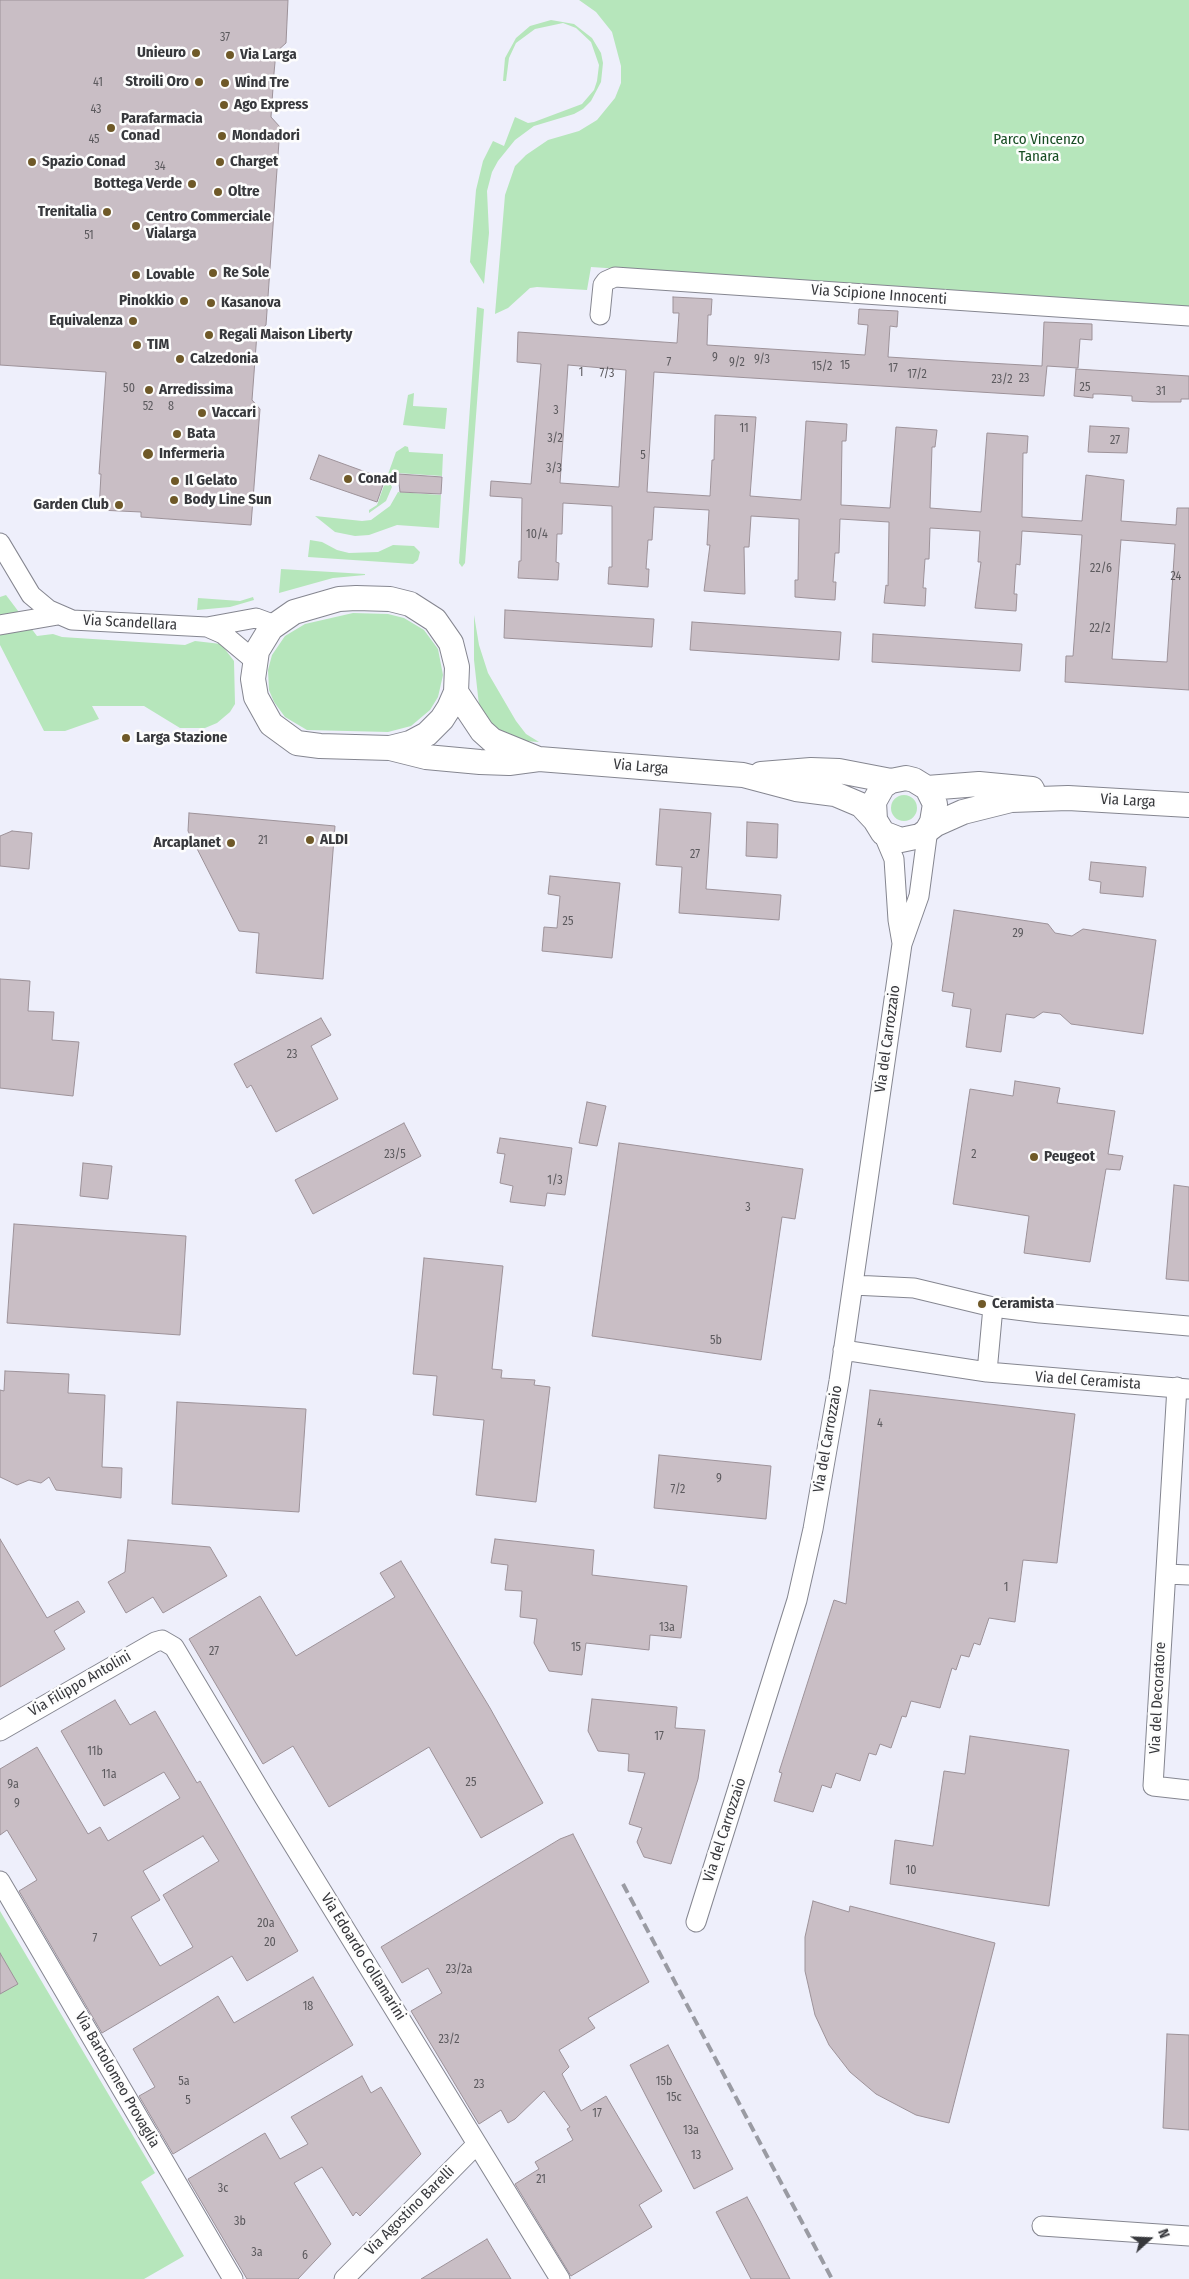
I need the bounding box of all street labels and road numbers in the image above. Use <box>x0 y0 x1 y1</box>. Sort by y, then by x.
street label: Via Scipione Innocenti <box>810 281 948 309</box>
street label: Via Scandellara <box>83 612 177 634</box>
street label: Via Larga <box>613 756 669 778</box>
street label: Via Larga <box>1100 791 1156 811</box>
street label: Via del Carrozzaio <box>872 984 904 1094</box>
street label: Via del Ceramista <box>1035 1368 1141 1394</box>
street label: Via del Carrozzaio <box>810 1384 846 1494</box>
street label: Via del Decoratore <box>1146 1641 1170 1755</box>
street label: Via Filippo Antolini <box>26 1647 134 1721</box>
street label: Via del Carrozzaio <box>700 1776 750 1884</box>
street label: Via Edoardo Collamarini <box>317 1890 409 2024</box>
street label: Via Bartolomeo Provaglia <box>71 2009 163 2151</box>
street label: Via Agostino Barelli <box>362 2163 458 2259</box>

